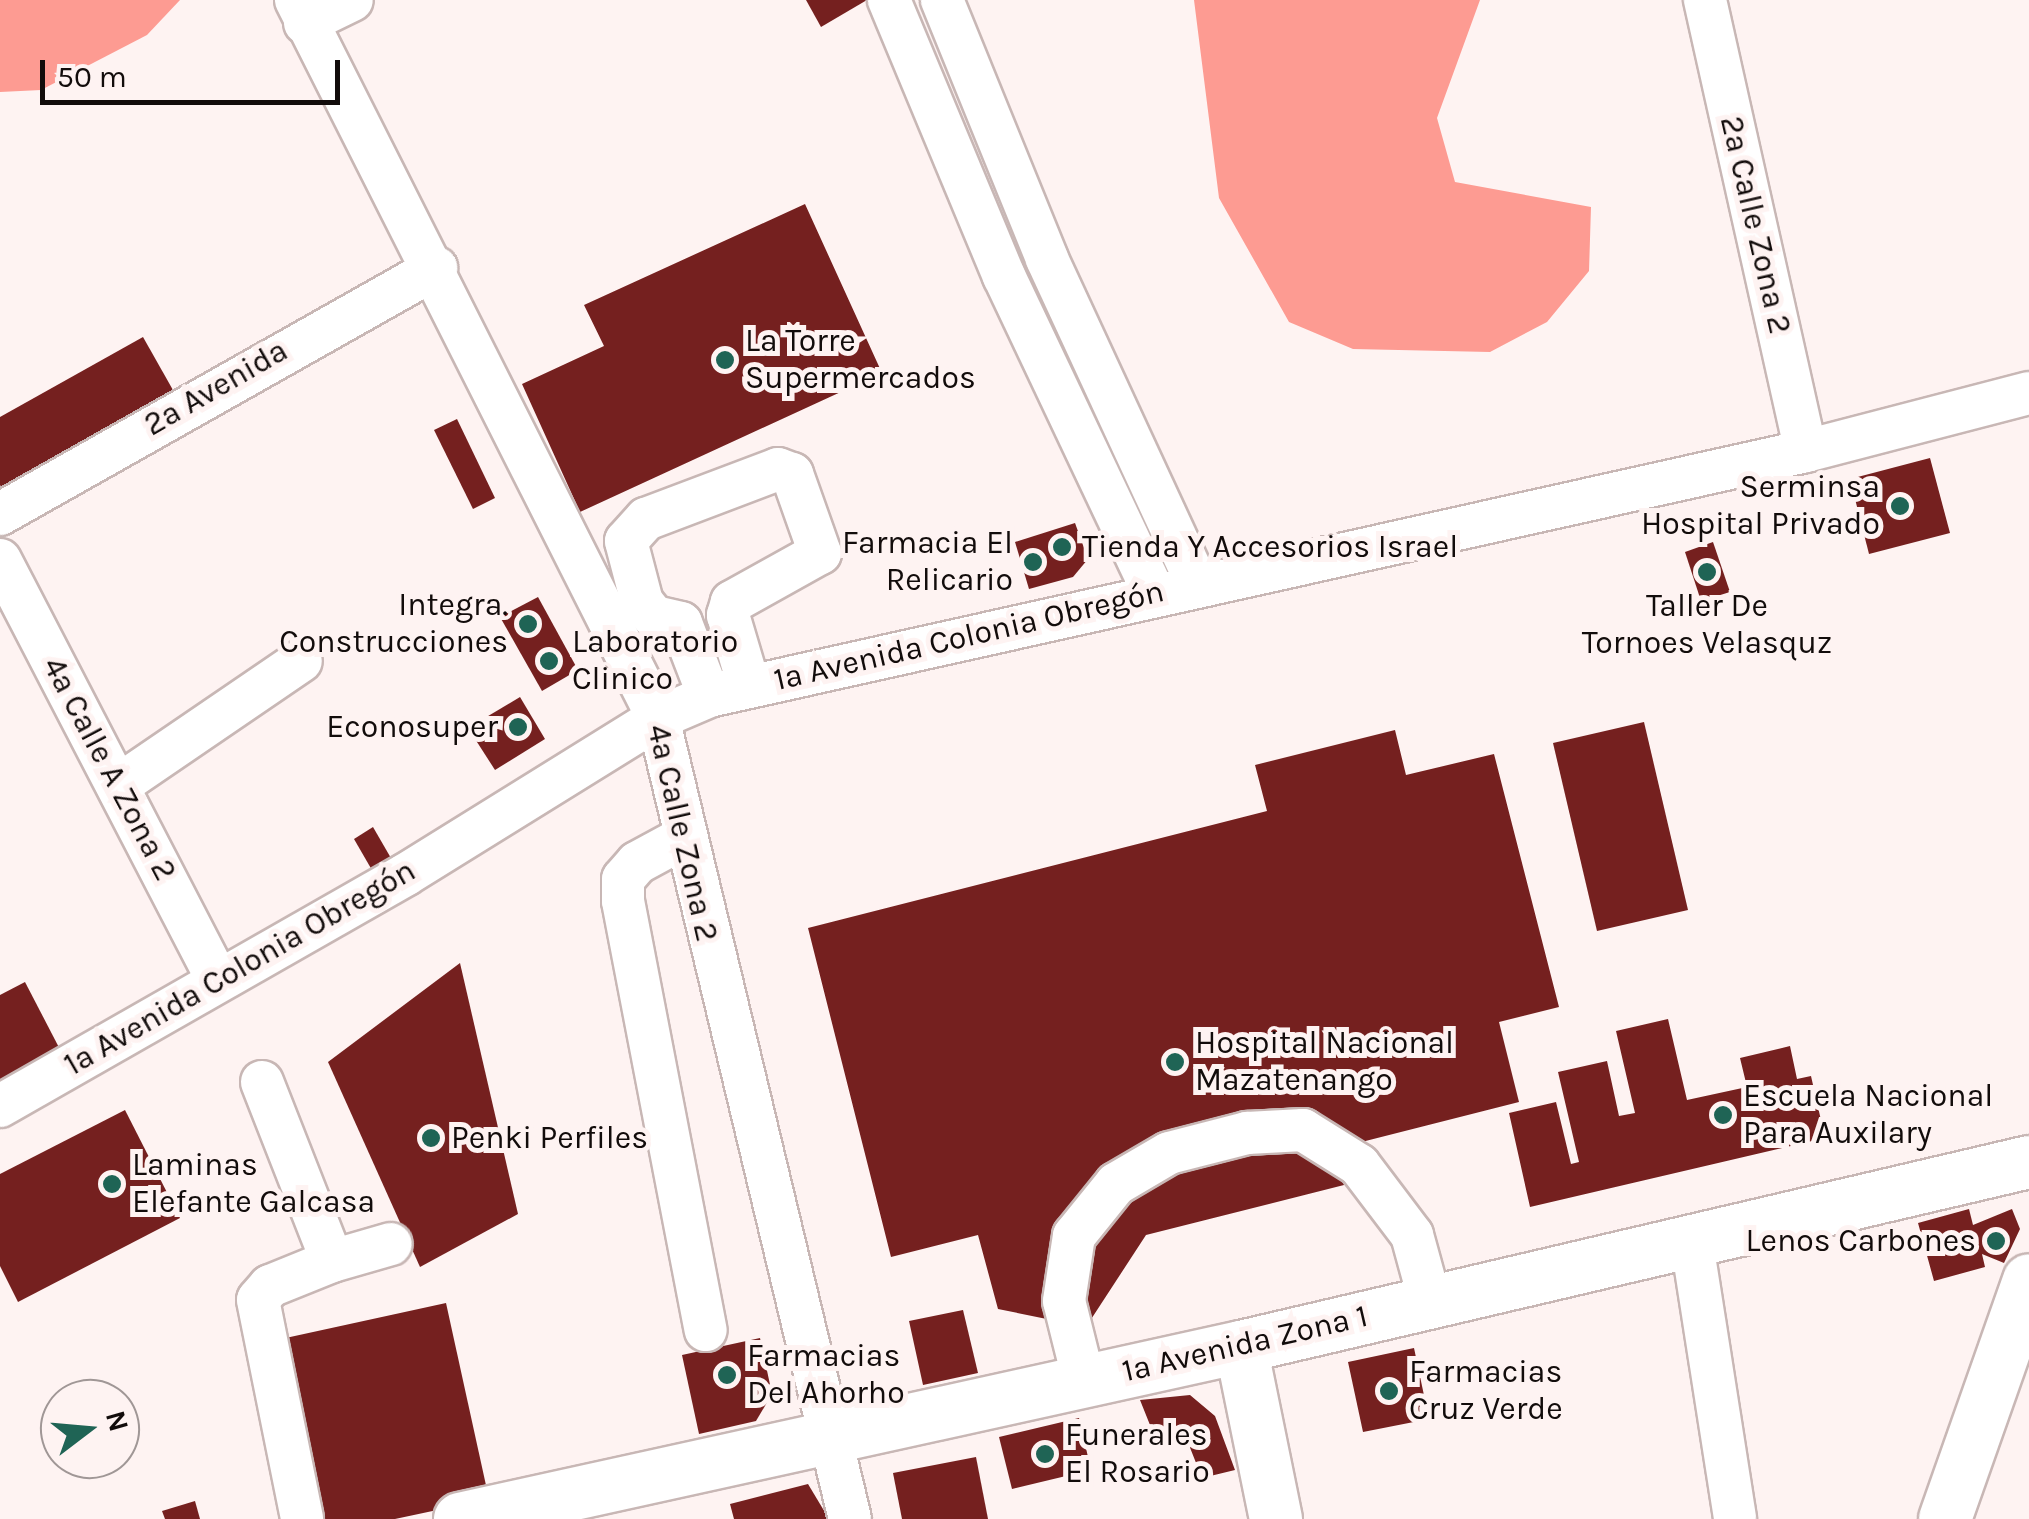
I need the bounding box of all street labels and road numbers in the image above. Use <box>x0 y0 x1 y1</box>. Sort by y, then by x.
street label: 2a Calle Zona 2 <box>1711 112 1799 338</box>
street label: 2a Avenida <box>137 332 295 444</box>
street label: 1a Avenida Colonia Obregón <box>770 572 1168 700</box>
street label: 4a Calle A Zona 2 <box>34 651 184 887</box>
street label: 4a Calle Zona 2 <box>638 721 726 945</box>
street label: 1a Avenida Colonia Obregón <box>58 852 422 1084</box>
street label: 1a Avenida Zona 1 <box>1119 1297 1371 1391</box>

